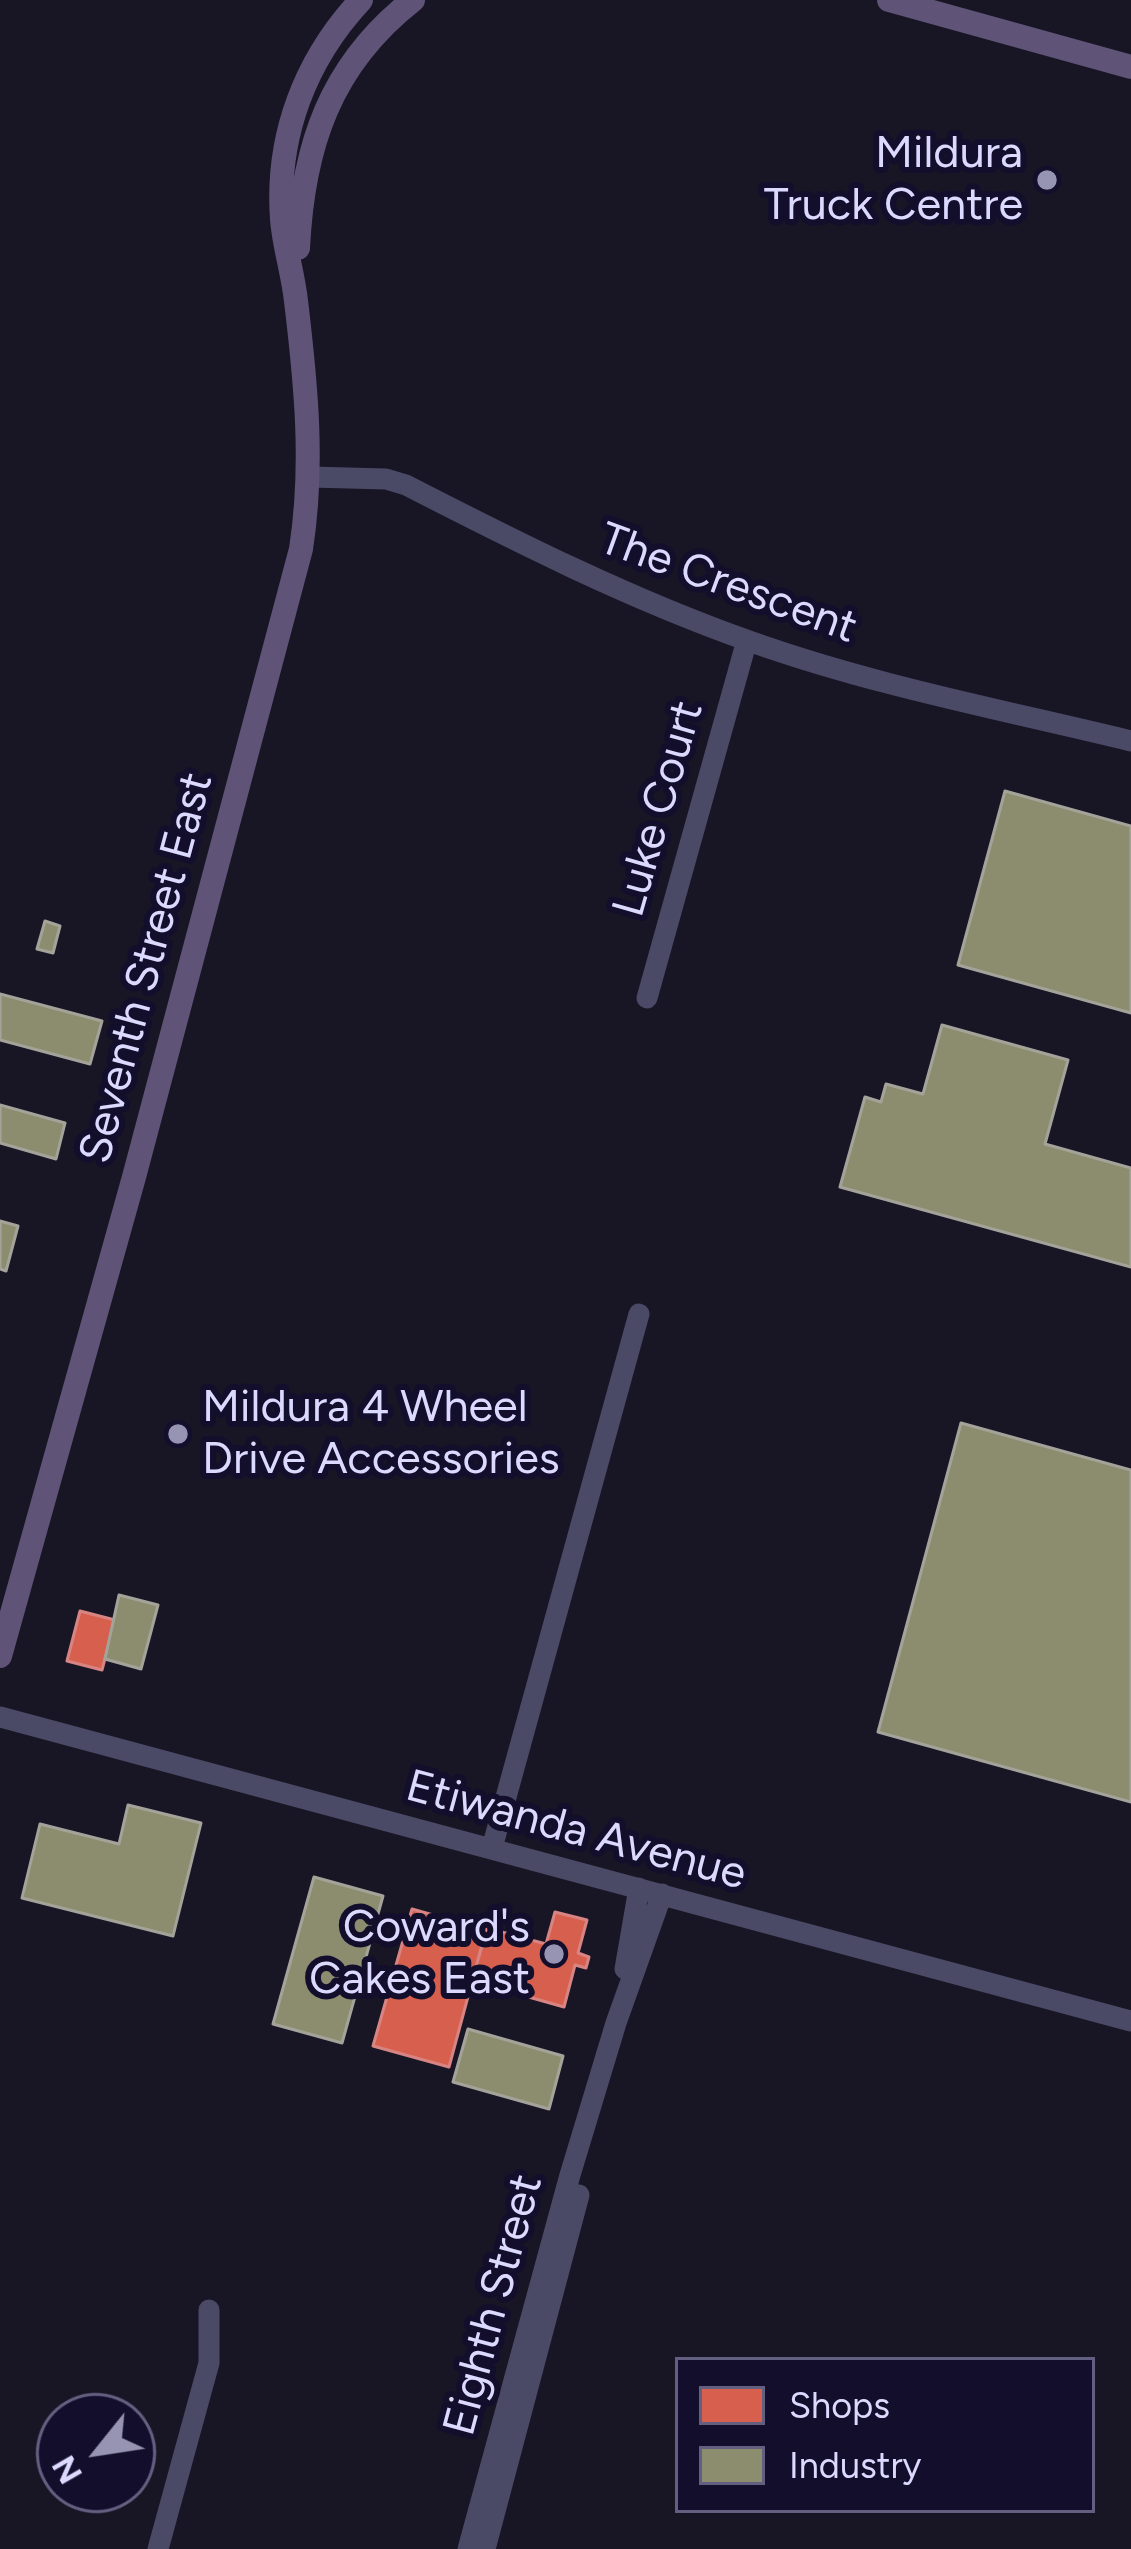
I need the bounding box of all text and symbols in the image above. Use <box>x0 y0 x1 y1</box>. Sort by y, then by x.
place label: Mildura Truck Centre <box>764 127 1023 233</box>
marker: Mildura Truck Centre <box>1034 167 1060 193</box>
street label: The Crescent <box>592 512 864 656</box>
street label: Luke Court <box>603 695 715 923</box>
street label: Seventh Street East <box>69 767 225 1169</box>
place label: Mildura 4 Wheel Drive Accessories <box>202 1381 560 1487</box>
marker: Mildura 4 Wheel Drive Accessories <box>165 1421 191 1447</box>
street label: Etiwanda Avenue <box>400 1760 752 1902</box>
place label: Coward's Cakes East <box>309 1901 530 2007</box>
marker: Coward's Cakes East <box>541 1941 567 1967</box>
street label: Eighth Street <box>433 2169 555 2441</box>
legend <box>675 2357 1095 2513</box>
text: Shops <box>789 2384 890 2427</box>
north arrow <box>36 2393 156 2513</box>
text: Industry <box>789 2444 922 2487</box>
text: N <box>44 2449 90 2491</box>

